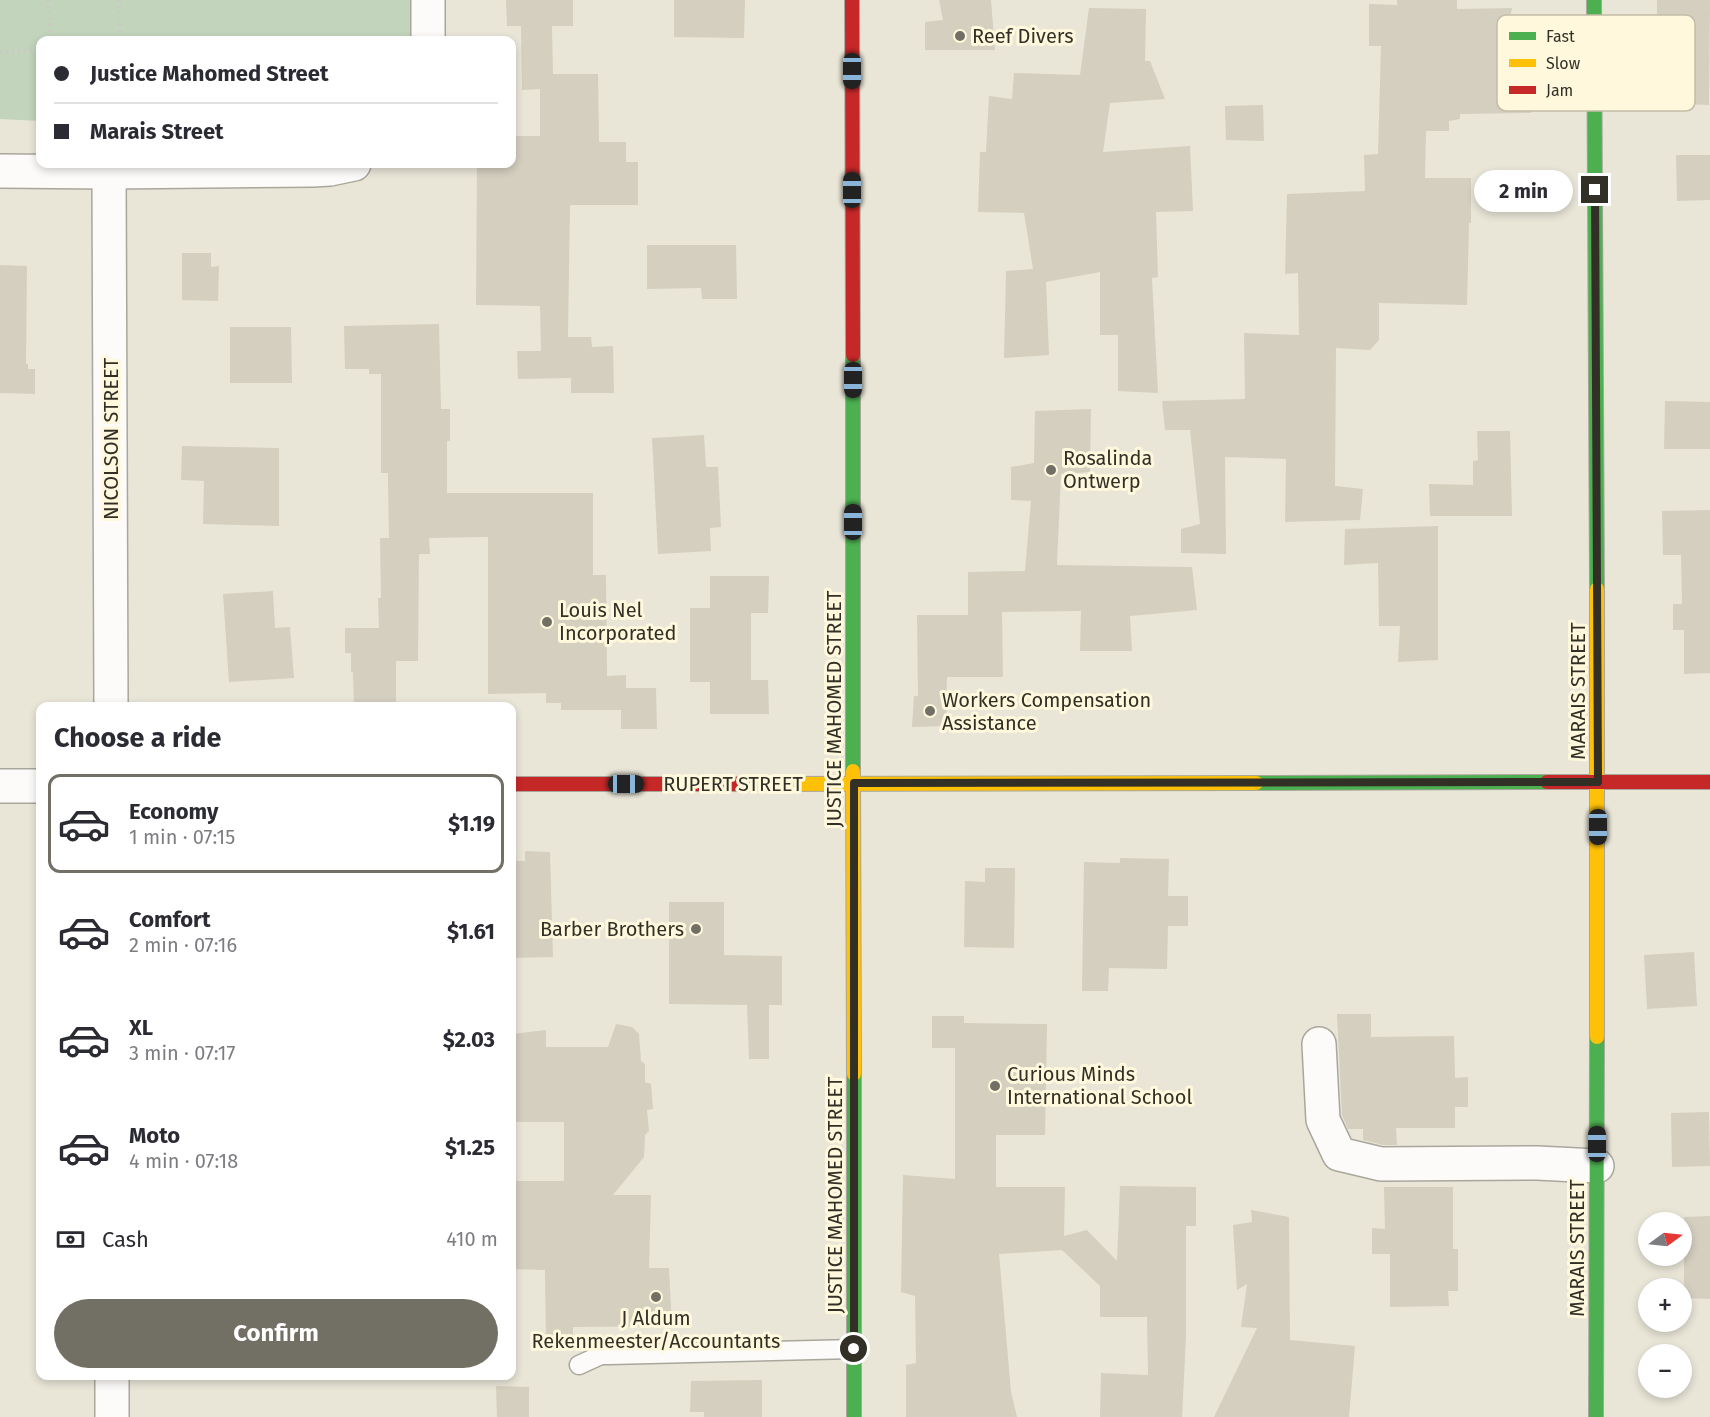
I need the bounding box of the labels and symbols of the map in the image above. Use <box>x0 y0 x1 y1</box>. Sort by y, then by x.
legend <box>1497 15 1695 111</box>
place label: Reef Divers <box>972 24 1074 48</box>
text: Fast <box>1546 27 1575 46</box>
marker: Reef Divers <box>953 29 967 43</box>
car <box>843 53 861 89</box>
text: Slow <box>1546 54 1581 73</box>
text: Jam <box>1546 81 1573 100</box>
callout: 2 min <box>1475 169 1574 211</box>
car <box>843 172 861 208</box>
route end <box>1581 176 1608 203</box>
street label: NICOLSON STREET <box>99 357 123 520</box>
car <box>844 362 862 398</box>
place label: Rosalinda Ontwerp <box>1063 446 1152 493</box>
marker: Rosalinda Ontwerp <box>1044 463 1058 477</box>
car <box>844 504 862 540</box>
street label: JUSTICE MAHOMED STREET <box>822 590 846 827</box>
place label: Louis Nel Incorporated <box>559 598 676 645</box>
marker: Louis Nel Incorporated <box>540 615 554 629</box>
street label: MARAIS STREET <box>1566 622 1590 760</box>
place label: Workers Compensation Assistance <box>942 688 1151 735</box>
marker: Workers Compensation Assistance <box>923 704 937 718</box>
street label: RUPERT STREET <box>663 772 803 796</box>
car <box>608 775 644 793</box>
car <box>1589 809 1607 845</box>
place label: Barber Brothers <box>540 917 684 941</box>
marker: Barber Brothers <box>689 922 703 936</box>
place label: Curious Minds International School <box>1007 1062 1192 1109</box>
street label: JUSTICE MAHOMED STREET <box>823 1076 847 1313</box>
marker: Curious Minds International School <box>988 1079 1002 1093</box>
car <box>1588 1126 1606 1162</box>
street label: MARAIS STREET <box>1565 1179 1589 1317</box>
north arrow <box>1638 1212 1692 1266</box>
marker: J Aldum Rekenmeester/Accountants <box>649 1290 663 1304</box>
place label: J Aldum Rekenmeester/Accountants <box>532 1306 780 1353</box>
route start <box>840 1335 867 1362</box>

